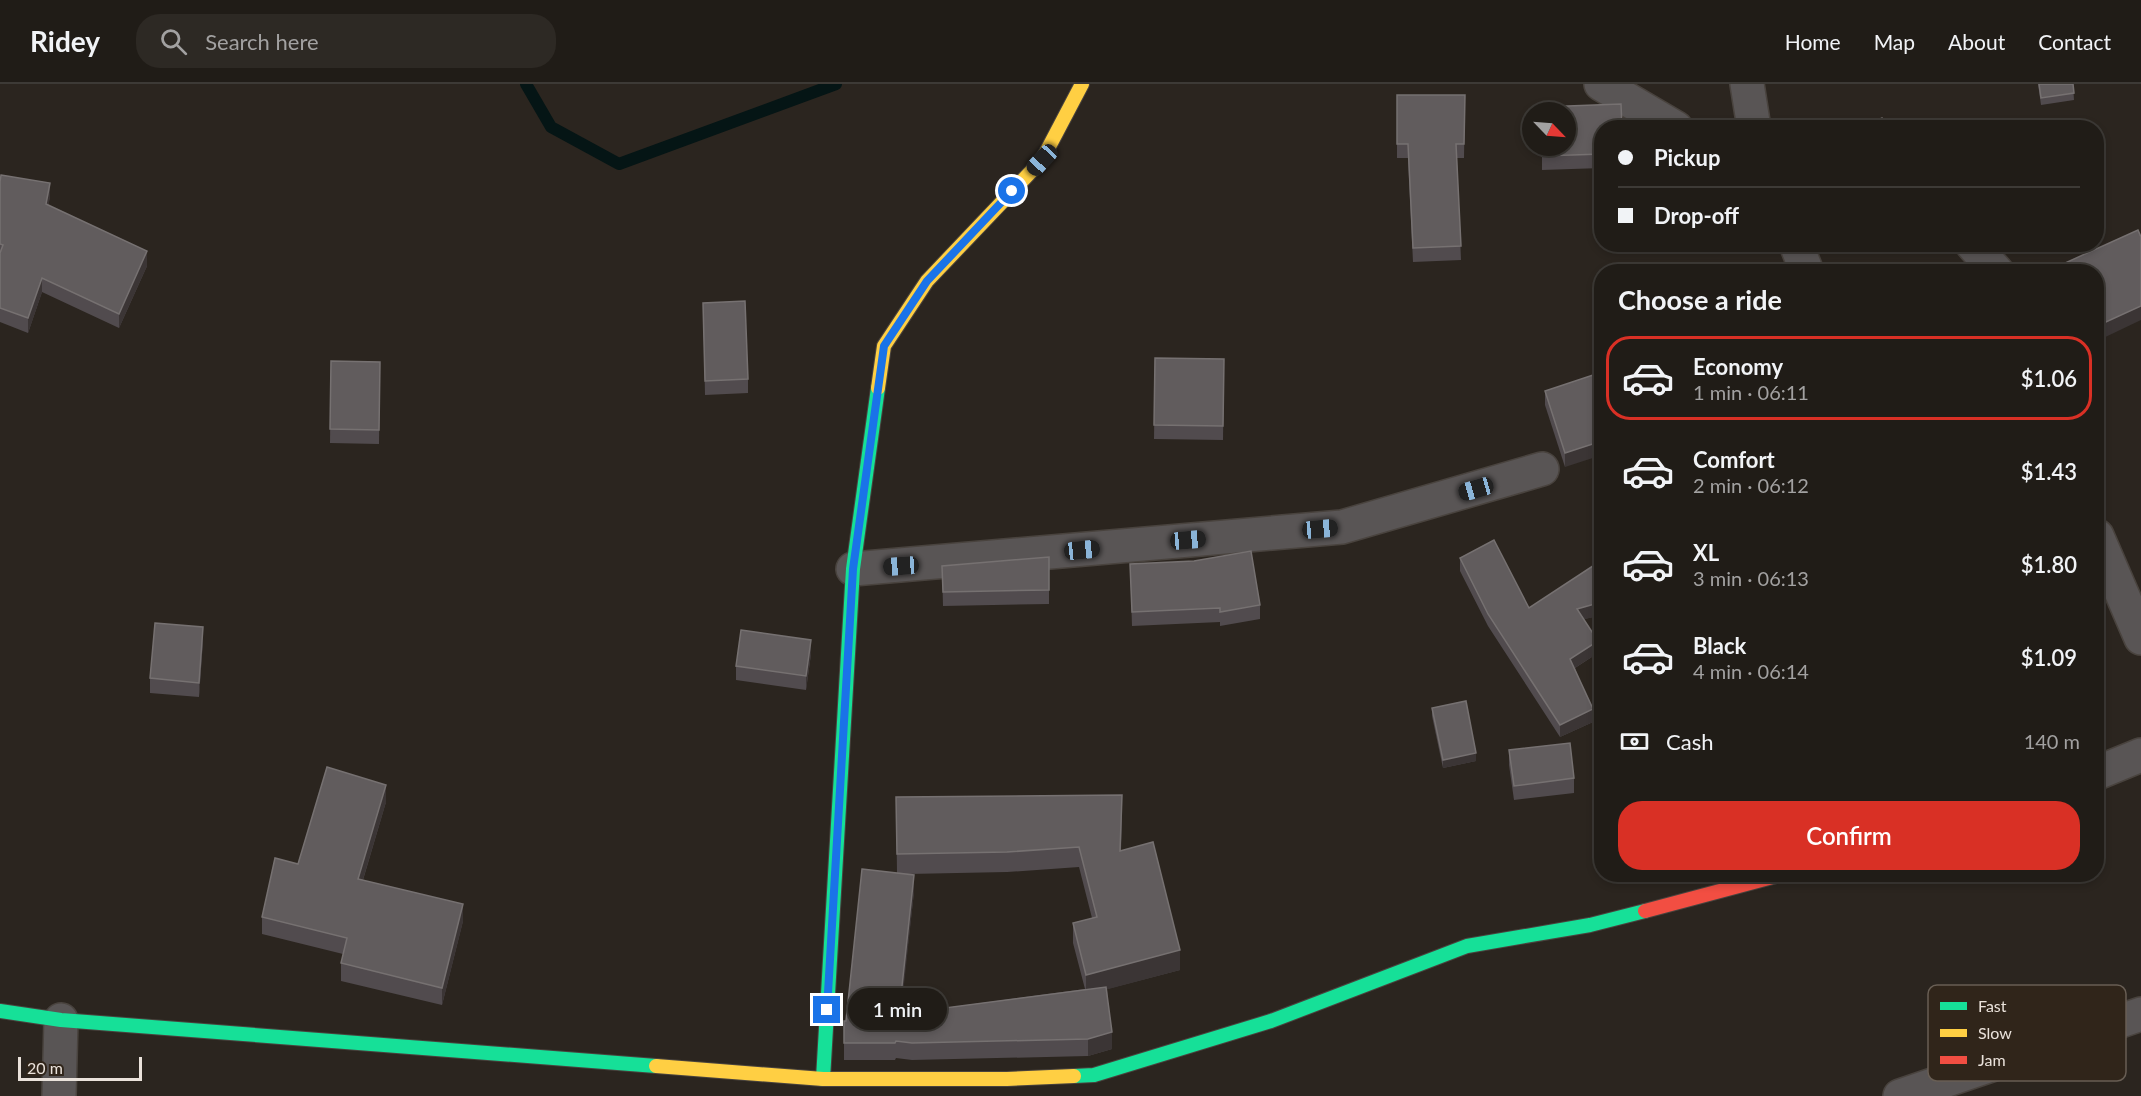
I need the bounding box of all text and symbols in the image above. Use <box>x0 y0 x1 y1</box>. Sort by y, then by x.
search box <box>136 14 556 68</box>
text: Ridey <box>30 24 100 58</box>
icon: search <box>157 25 190 58</box>
text: Search here <box>205 28 319 55</box>
text: Home <box>1785 29 1841 54</box>
text: Map <box>1874 29 1915 54</box>
text: About <box>1948 29 2005 54</box>
text: Contact <box>2038 29 2111 54</box>
north arrow <box>1522 102 1576 156</box>
map controls <box>1522 102 1576 156</box>
car <box>1023 141 1061 179</box>
text: Pickup <box>1654 144 1720 171</box>
route start <box>998 177 1025 204</box>
text: Drop-off <box>1654 202 1739 229</box>
text: Choose a ride <box>1618 283 1782 316</box>
icon: car <box>1621 351 1675 405</box>
text: Economy <box>1693 353 1783 380</box>
text: $1.06 <box>2021 365 2077 392</box>
text: 1 min · 06:11 <box>1693 380 1809 404</box>
icon: car <box>1621 444 1675 498</box>
text: Comfort <box>1693 446 1775 473</box>
text: $1.43 <box>2021 458 2077 485</box>
text: 2 min · 06:12 <box>1693 473 1809 497</box>
car <box>1456 475 1496 503</box>
car <box>1301 518 1339 540</box>
car <box>1169 529 1207 551</box>
icon: car <box>1621 537 1675 591</box>
car <box>1063 539 1101 561</box>
text: XL <box>1693 539 1719 566</box>
text: $1.80 <box>2021 551 2077 578</box>
car <box>882 556 920 576</box>
text: 3 min · 06:13 <box>1693 566 1809 590</box>
icon: car <box>1621 630 1675 684</box>
text: Black <box>1693 632 1746 659</box>
text: $1.09 <box>2021 644 2077 671</box>
text: 4 min · 06:14 <box>1693 659 1809 683</box>
icon: cash <box>1618 725 1651 758</box>
text: Cash <box>1666 728 1713 755</box>
text: 140 m <box>2024 729 2080 753</box>
button: Confirm <box>1618 801 2080 870</box>
legend <box>1928 985 2126 1081</box>
callout: 1 min <box>848 989 947 1031</box>
route end <box>813 996 840 1023</box>
text: Fast <box>1978 996 2007 1015</box>
text: 1 min <box>873 997 922 1021</box>
text: Slow <box>1978 1023 2012 1042</box>
text: Jam <box>1978 1050 2006 1069</box>
scale bar <box>18 1054 142 1082</box>
text: 20 m <box>27 1058 63 1077</box>

